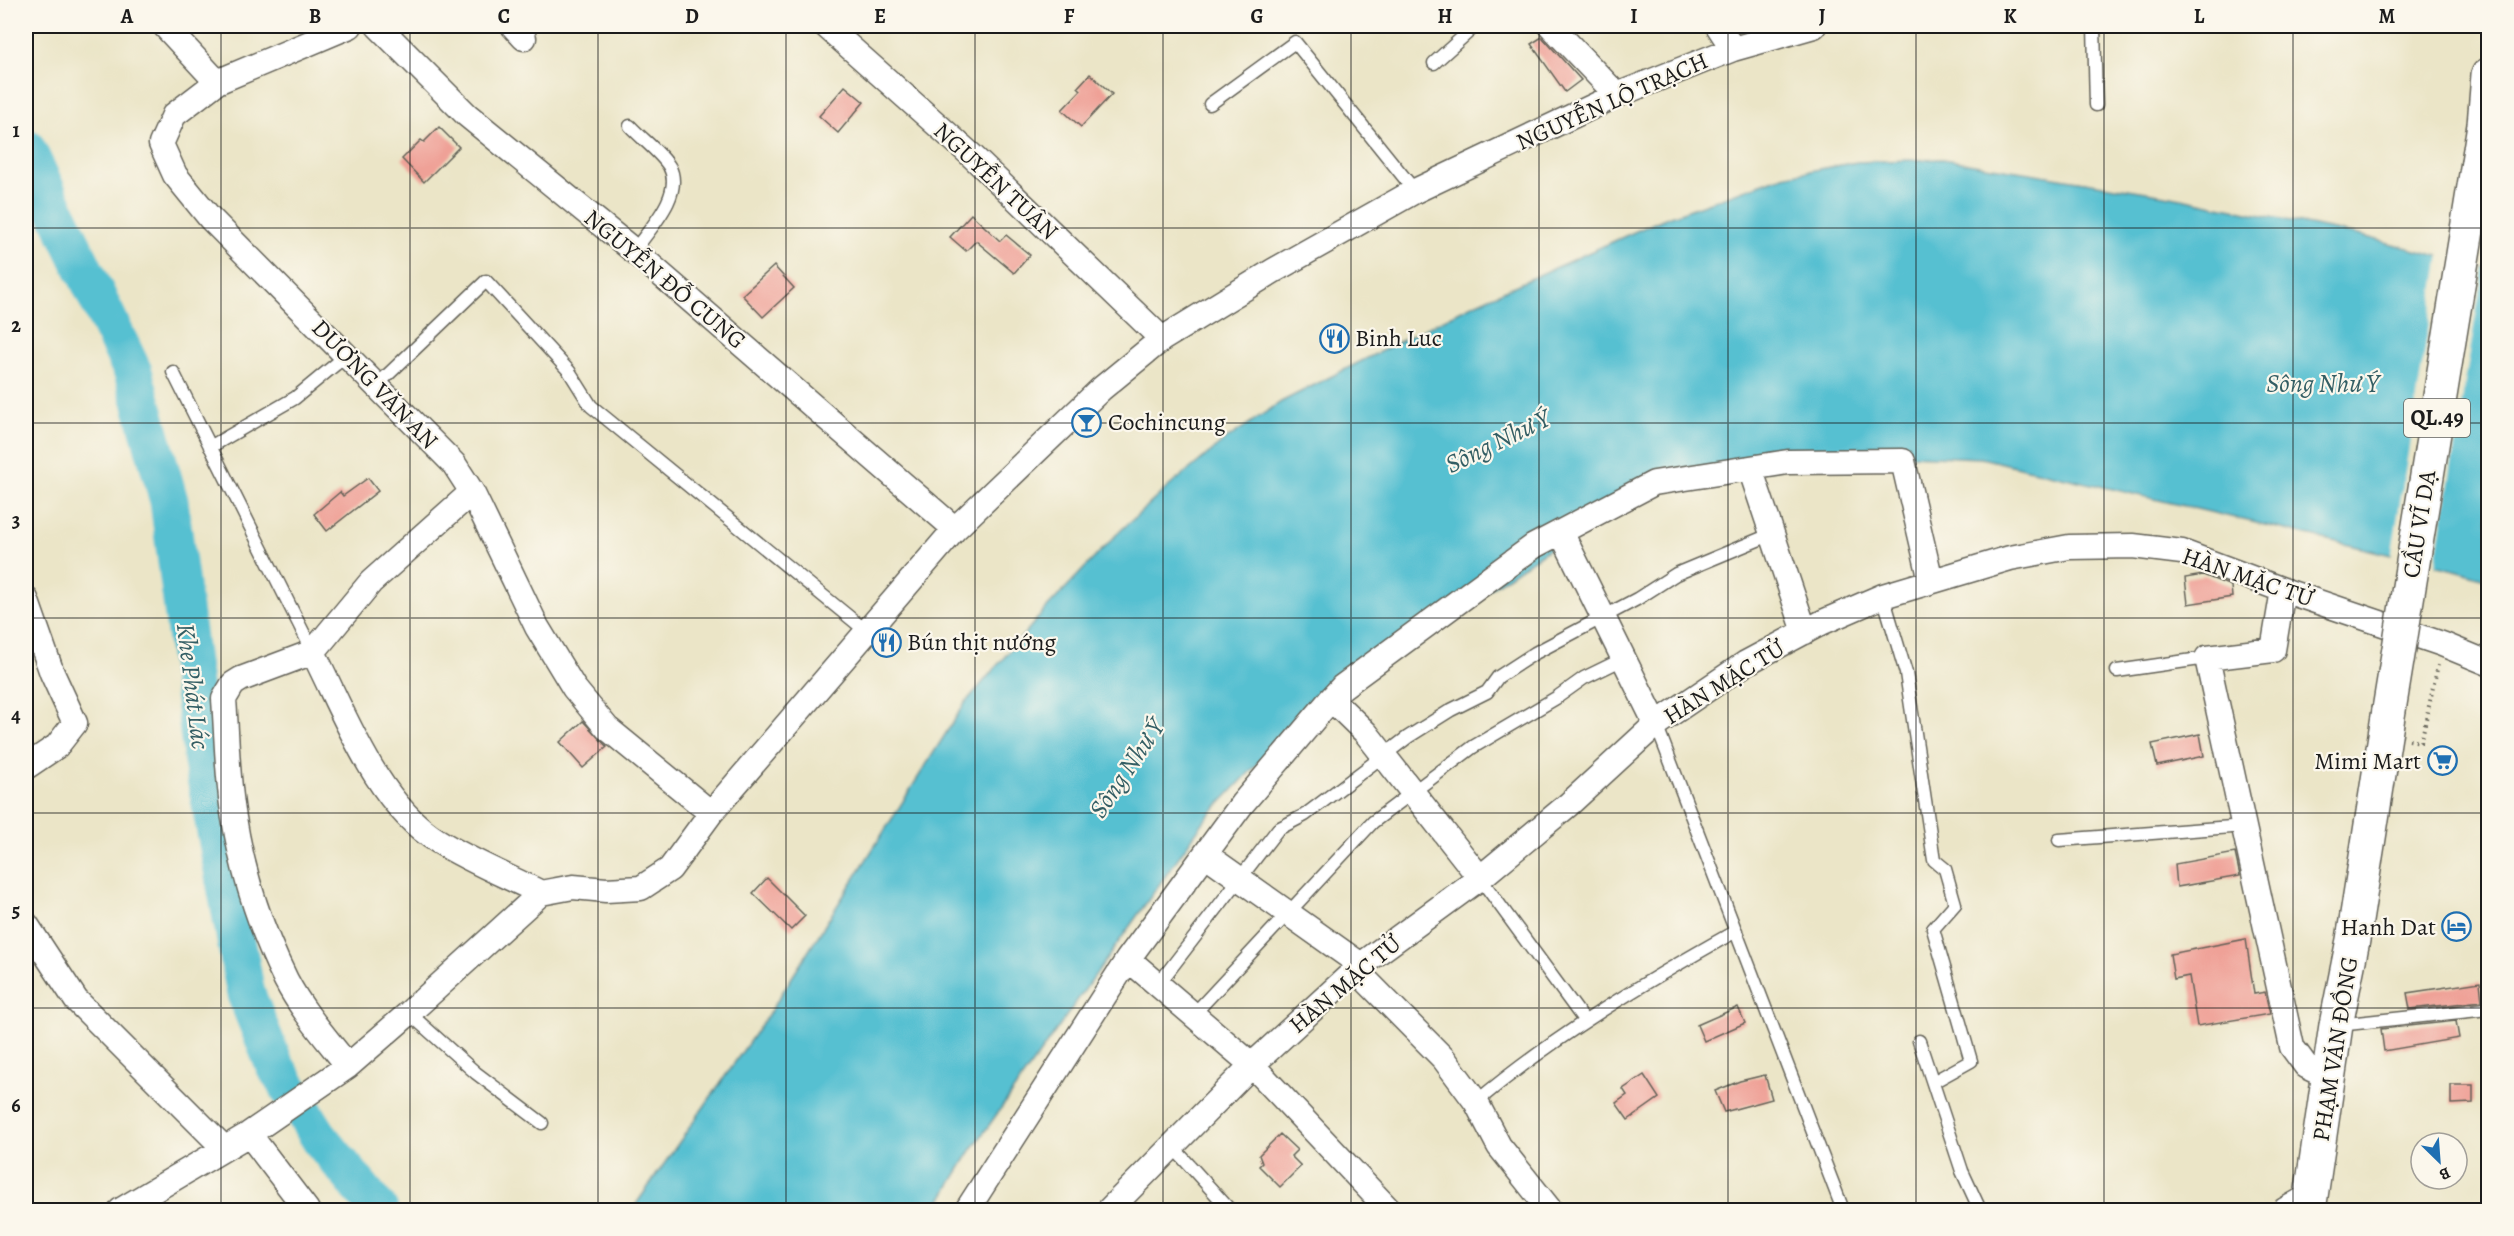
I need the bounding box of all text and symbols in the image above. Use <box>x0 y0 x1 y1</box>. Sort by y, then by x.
text: A <box>120 3 134 30</box>
text: B <box>309 3 321 30</box>
text: C <box>498 3 510 30</box>
text: D <box>685 3 699 30</box>
text: E <box>874 3 886 30</box>
text: F <box>1064 3 1075 30</box>
text: G <box>1250 3 1264 30</box>
text: H <box>1438 3 1453 30</box>
text: I <box>1630 3 1638 30</box>
text: J <box>1819 3 1826 30</box>
text: K <box>2003 3 2017 30</box>
text: L <box>2194 3 2205 30</box>
text: M <box>2379 3 2396 30</box>
street label: NGUYỄN LỘ TRẠCH <box>1511 44 1713 158</box>
street label: NGUYỄN TUÂN <box>927 115 1065 247</box>
text: 1 <box>12 117 20 144</box>
street label: NGUYỄN ĐỖ CUNG <box>577 202 753 356</box>
text: 2 <box>11 312 21 339</box>
street label: DƯƠNG VĂN AN <box>305 312 445 456</box>
restaurant icon: Binh Luc <box>1318 322 1350 354</box>
place label: Binh Luc <box>1355 322 1442 354</box>
water label: Sông Như Ý <box>2266 366 2382 401</box>
water label: Sông Như Ý <box>1439 399 1559 482</box>
road number: QL.49 <box>2404 399 2470 437</box>
bar icon: Cochincung <box>1071 406 1103 438</box>
place label: Cochincung <box>1108 406 1226 438</box>
street label: CẦU VĨ DẠ <box>2395 467 2443 580</box>
text: 3 <box>12 507 20 534</box>
street label: HÀN MẶC TỬ <box>2178 539 2319 615</box>
water label: Khe Phát Lác <box>168 621 218 752</box>
restaurant icon: Bún thịt nướng <box>870 626 902 658</box>
place label: Bún thịt nướng <box>907 626 1056 658</box>
street label: HÀN MẶC TỬ <box>1657 632 1791 732</box>
text: 4 <box>11 702 21 729</box>
water label: Sông Như Ý <box>1081 709 1175 825</box>
place label: Mimi Mart <box>2314 745 2421 777</box>
supermarket icon: Mimi Mart <box>2426 745 2458 777</box>
text: 5 <box>12 897 20 924</box>
place label: Hanh Dat <box>2341 911 2436 943</box>
hotel icon: Hanh Dat <box>2441 911 2473 943</box>
street label: HÀN MẶC TỬ <box>1282 927 1408 1040</box>
street label: PHẠM VĂN ĐỒNG <box>2305 954 2365 1144</box>
text: 6 <box>11 1092 21 1119</box>
north arrow <box>2409 1131 2469 1191</box>
text: B <box>2436 1162 2454 1186</box>

